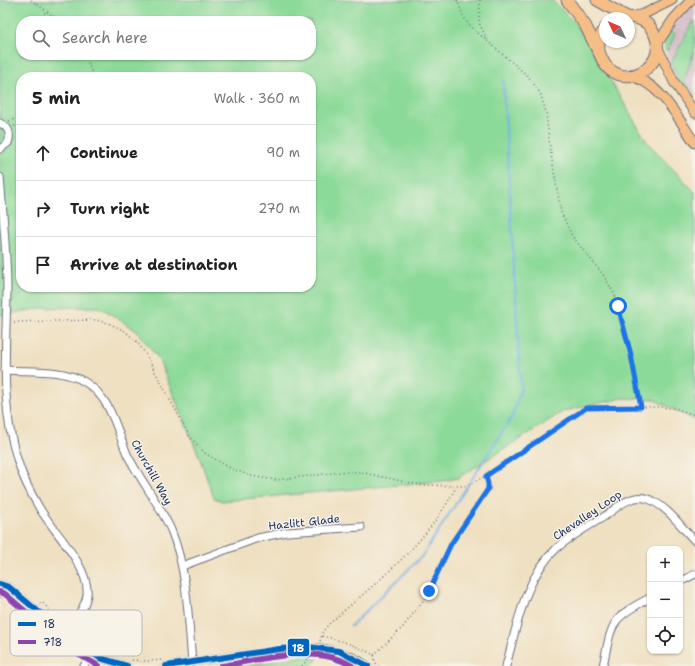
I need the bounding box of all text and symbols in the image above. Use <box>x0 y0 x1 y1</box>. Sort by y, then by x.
north arrow <box>599 12 635 48</box>
search box <box>16 16 316 60</box>
icon: search <box>30 27 52 49</box>
text: Search here <box>62 28 148 48</box>
text: 5 min <box>32 87 80 109</box>
text: Walk · 360 m <box>214 90 300 107</box>
icon: ahead <box>32 142 54 164</box>
text: Continue <box>70 143 138 163</box>
text: 90 m <box>266 144 300 161</box>
icon: right <box>32 198 54 220</box>
text: Turn right <box>70 199 150 219</box>
text: 270 m <box>258 200 300 217</box>
icon: arrive <box>32 254 54 276</box>
text: Arrive at destination <box>70 255 238 275</box>
route start <box>609 297 627 315</box>
street label: Churchill Way <box>127 437 176 508</box>
street label: Chevalley Loop <box>550 487 625 544</box>
street label: Hazlitt Glade <box>268 511 341 534</box>
map controls <box>647 546 683 654</box>
button: + <box>647 546 683 582</box>
route end <box>420 582 438 600</box>
button: − <box>647 582 683 618</box>
legend <box>10 610 142 656</box>
text: 18 <box>43 617 55 632</box>
button: locate <box>647 618 683 654</box>
text: 718 <box>43 635 62 650</box>
line badge: 18 <box>287 638 310 657</box>
text: 18 <box>292 641 305 656</box>

